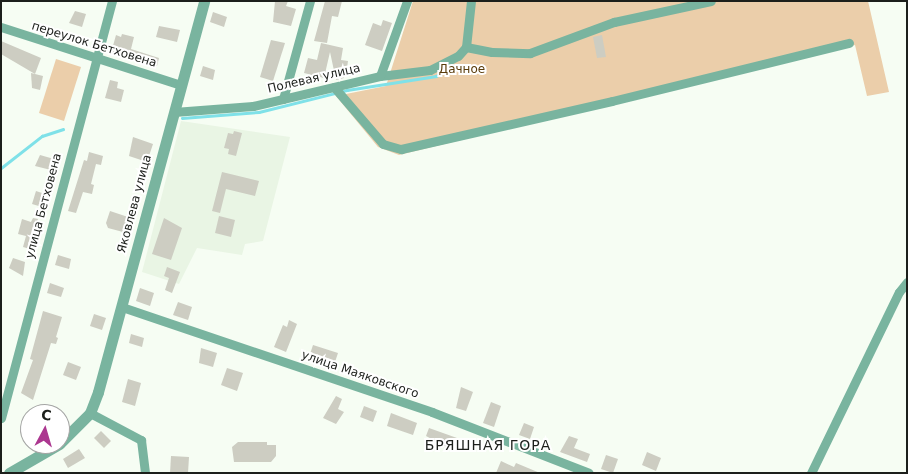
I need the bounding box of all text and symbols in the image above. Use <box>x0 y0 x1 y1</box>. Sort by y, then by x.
street label: переулок Бетховена <box>30 19 158 71</box>
street label: Полевая улица <box>266 61 362 97</box>
park label: Дачное <box>439 63 485 77</box>
street label: улица Бетховена <box>23 152 65 260</box>
street label: Яковлева улица <box>115 153 155 255</box>
street label: улица Маяковского <box>299 348 421 402</box>
north arrow <box>20 404 70 454</box>
text: С <box>41 407 52 424</box>
district label: БРЯШНАЯ ГОРА <box>423 437 553 453</box>

